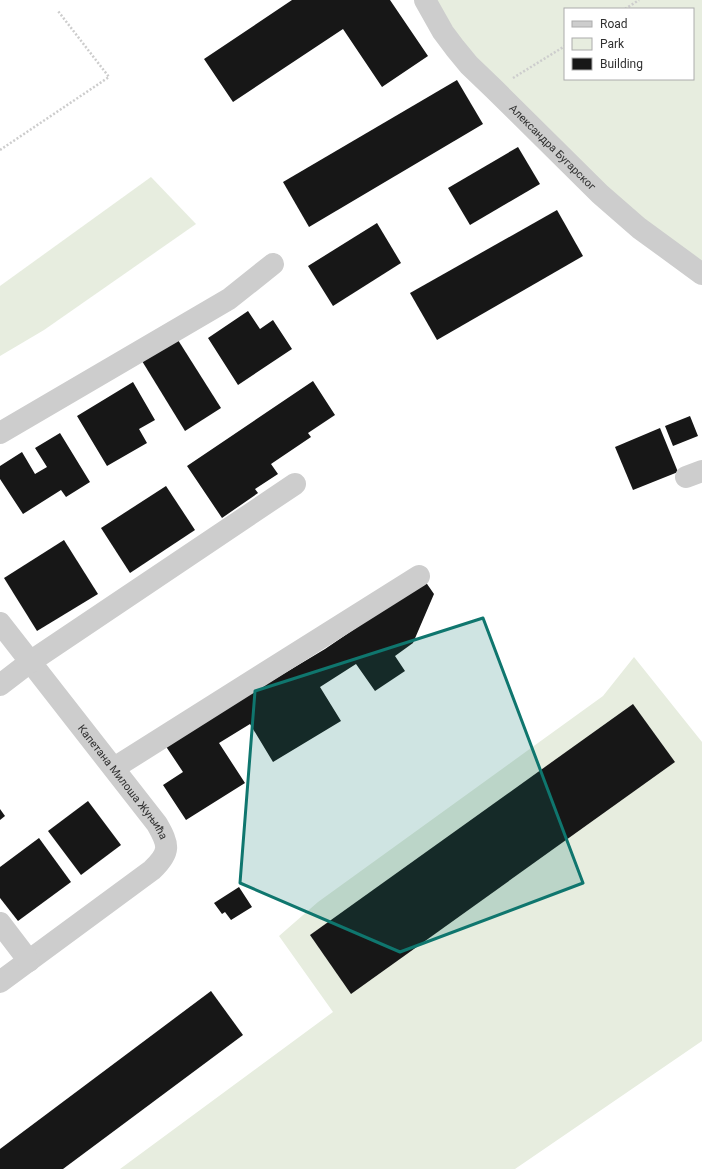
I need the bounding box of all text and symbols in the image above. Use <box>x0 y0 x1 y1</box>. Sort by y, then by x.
legend <box>564 8 694 80</box>
text: Road <box>600 17 628 31</box>
text: Park <box>600 37 625 51</box>
text: Building <box>600 57 643 71</box>
street label: Александра Бугарског <box>506 102 599 193</box>
street label: Капетана Милоша Жуњића <box>75 722 170 842</box>

